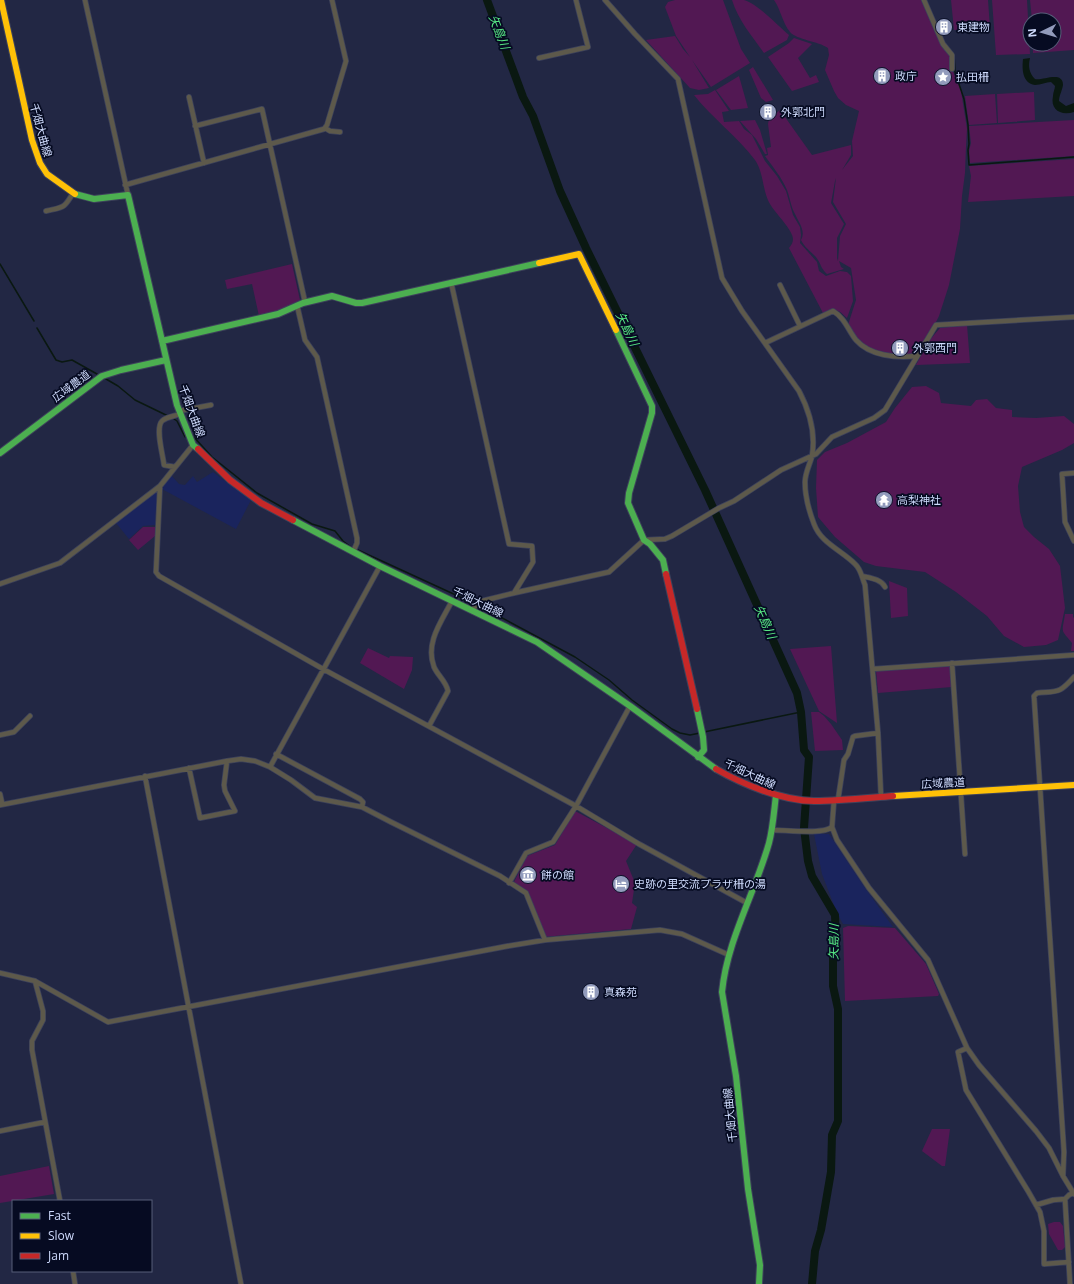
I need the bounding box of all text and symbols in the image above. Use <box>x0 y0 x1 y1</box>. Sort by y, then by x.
water label: 矢島川 <box>485 12 515 54</box>
north arrow <box>1022 12 1062 52</box>
building icon: 東建物 <box>934 17 954 37</box>
place label: 東建物 <box>957 19 990 34</box>
text: N <box>1024 28 1039 38</box>
building icon: 政庁 <box>872 66 892 86</box>
place icon: 払田柵 <box>933 67 953 87</box>
place label: 政庁 <box>895 68 917 83</box>
place label: 払田柵 <box>956 69 989 84</box>
street label: 千畑大曲線 <box>27 101 56 158</box>
building icon: 外郭北門 <box>758 102 778 122</box>
place label: 外郭北門 <box>781 104 825 119</box>
water label: 矢島川 <box>612 309 644 350</box>
building icon: 外郭西門 <box>890 338 910 358</box>
place label: 外郭西門 <box>913 340 957 355</box>
street label: 広域農道 <box>49 366 93 405</box>
street label: 千畑大曲線 <box>176 382 209 439</box>
temple icon: 高梨神社 <box>874 490 894 510</box>
place label: 高梨神社 <box>897 492 941 507</box>
street label: 千畑大曲線 <box>450 583 506 620</box>
water label: 矢島川 <box>750 602 781 644</box>
street label: 千畑大曲線 <box>722 755 778 792</box>
street label: 広域農道 <box>921 774 965 791</box>
museum icon: 餅の館 <box>518 865 538 885</box>
place label: 餅の館 <box>541 867 574 882</box>
hotel icon: 史跡の里交流プラザ柵の湯 <box>611 874 631 894</box>
place label: 史跡の里交流プラザ柵の湯 <box>634 876 766 891</box>
water label: 矢島川 <box>825 922 842 960</box>
building icon: 真森苑 <box>581 982 601 1002</box>
place label: 真森苑 <box>604 984 637 999</box>
street label: 千畑大曲線 <box>719 1087 740 1143</box>
legend <box>12 1200 152 1272</box>
text: Fast <box>48 1207 71 1224</box>
text: Slow <box>48 1227 75 1244</box>
text: Jam <box>47 1247 69 1264</box>

